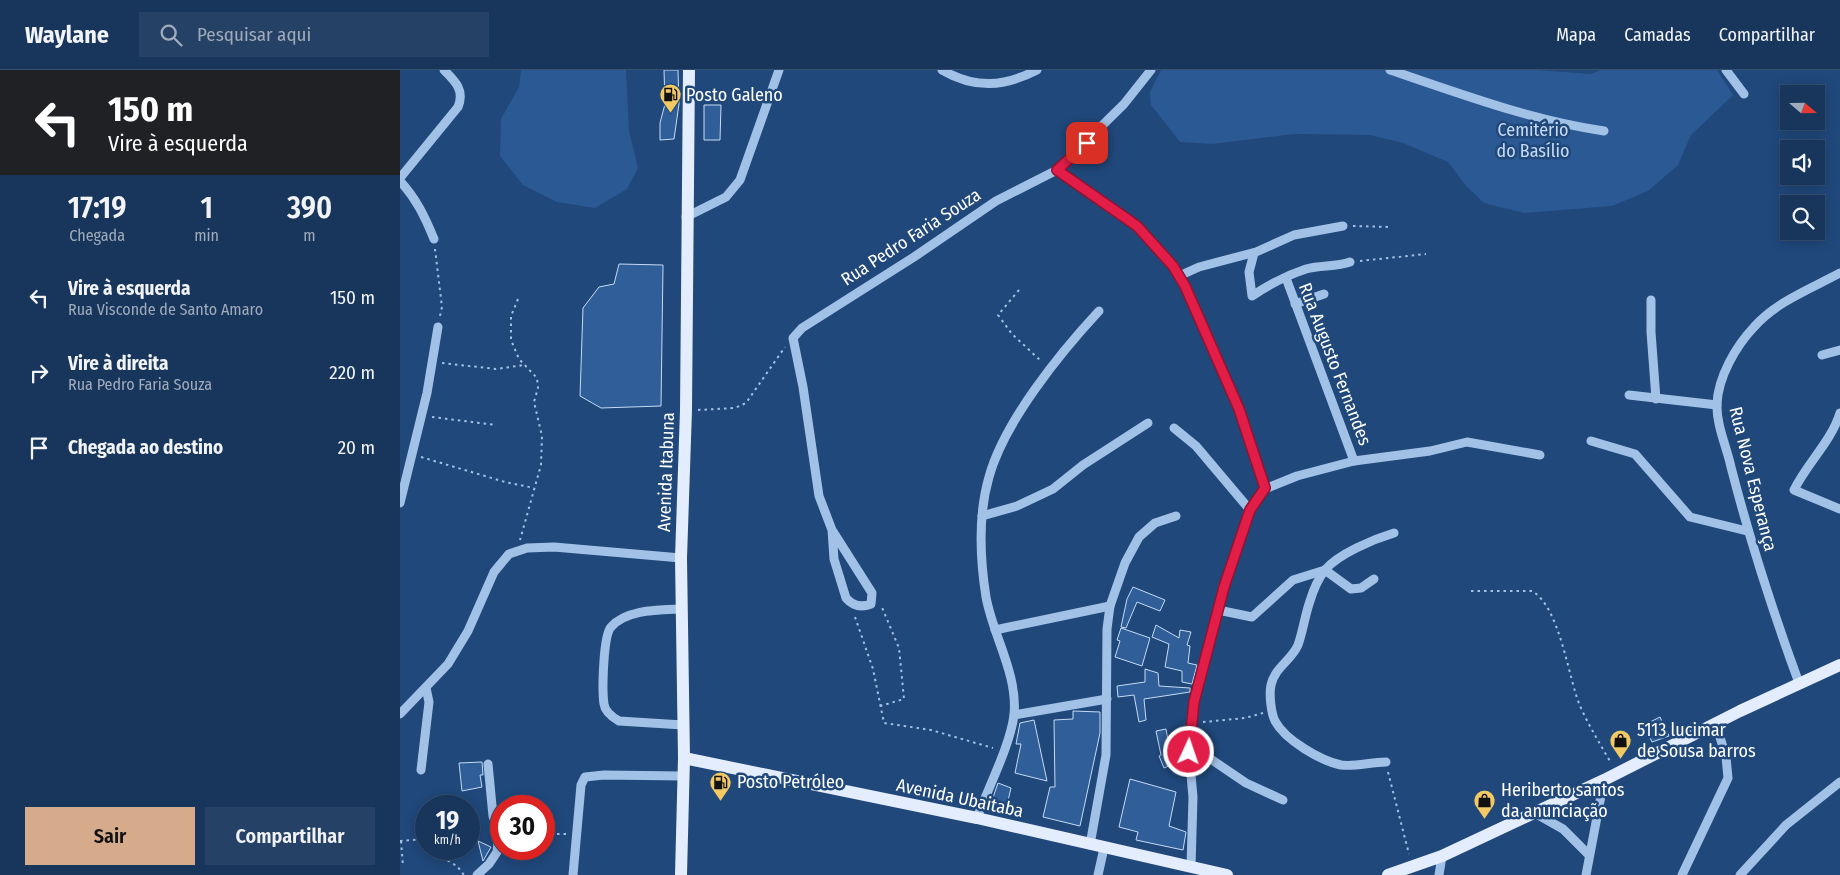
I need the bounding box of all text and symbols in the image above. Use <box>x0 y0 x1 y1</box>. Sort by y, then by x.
search box <box>139 12 489 57</box>
text: Waylane <box>25 21 109 49</box>
icon: search <box>157 21 185 49</box>
text: Pesquisar aqui <box>197 23 311 46</box>
text: Mapa <box>1556 24 1596 46</box>
text: Camadas <box>1624 24 1691 46</box>
text: Compartilhar <box>1719 24 1815 46</box>
fuel station icon: Posto Galeno <box>658 83 682 114</box>
place label: Posto Galeno <box>686 84 783 106</box>
north arrow <box>1780 85 1825 130</box>
map controls <box>1780 85 1825 240</box>
text: 150 m <box>108 88 193 130</box>
icon: left <box>25 90 90 155</box>
park label: Cemitério do Basílio <box>1496 119 1570 162</box>
pin <box>1066 122 1108 164</box>
icon: arrive <box>1073 129 1101 157</box>
text: Vire à esquerda <box>108 130 248 157</box>
button: sound <box>1780 140 1825 185</box>
street label: Rua Pedro Faria Souza <box>837 184 985 290</box>
text: 17:19 <box>68 190 126 226</box>
text: 1 <box>200 190 213 226</box>
text: 390 <box>287 190 332 226</box>
button: search <box>1780 195 1825 240</box>
text: Chegada <box>69 226 125 245</box>
text: min <box>194 226 219 245</box>
text: m <box>303 226 316 245</box>
text: Vire à esquerda <box>68 277 190 300</box>
street label: Rua Augusto Fernandes <box>1294 280 1376 449</box>
icon: left <box>25 284 53 312</box>
text: 150 m <box>330 286 375 309</box>
text: Rua Visconde de Santo Amaro <box>68 300 263 319</box>
text: Vire à direita <box>68 352 169 375</box>
icon: right <box>25 359 53 387</box>
text: 220 m <box>329 361 375 384</box>
text: Rua Pedro Faria Souza <box>68 375 212 394</box>
street label: Rua Nova Esperança <box>1724 404 1782 554</box>
street label: Avenida Itabuna <box>653 412 679 532</box>
icon: arrive <box>25 434 53 462</box>
text: Chegada ao destino <box>68 436 223 459</box>
text: 20 m <box>338 436 375 459</box>
place label: 5113 lucimar de Sousa barros <box>1637 719 1756 762</box>
position arrow <box>1162 725 1214 777</box>
shop icon: 5113 lucimar de Sousa barros <box>1609 728 1633 759</box>
fuel station icon: Posto Petróleo <box>709 770 733 801</box>
place label: Posto Petróleo <box>737 771 844 793</box>
street label: Avenida Ubaitaba <box>895 774 1026 822</box>
place label: Heriberto santos da anunciação <box>1501 779 1625 822</box>
shop icon: Heriberto santos da anunciação <box>1473 788 1497 819</box>
speed limit sign: 30 <box>490 795 555 860</box>
text: 19 <box>436 806 459 836</box>
button: Sair <box>25 807 195 865</box>
button: Compartilhar <box>205 807 375 865</box>
text: km/h <box>434 833 461 847</box>

